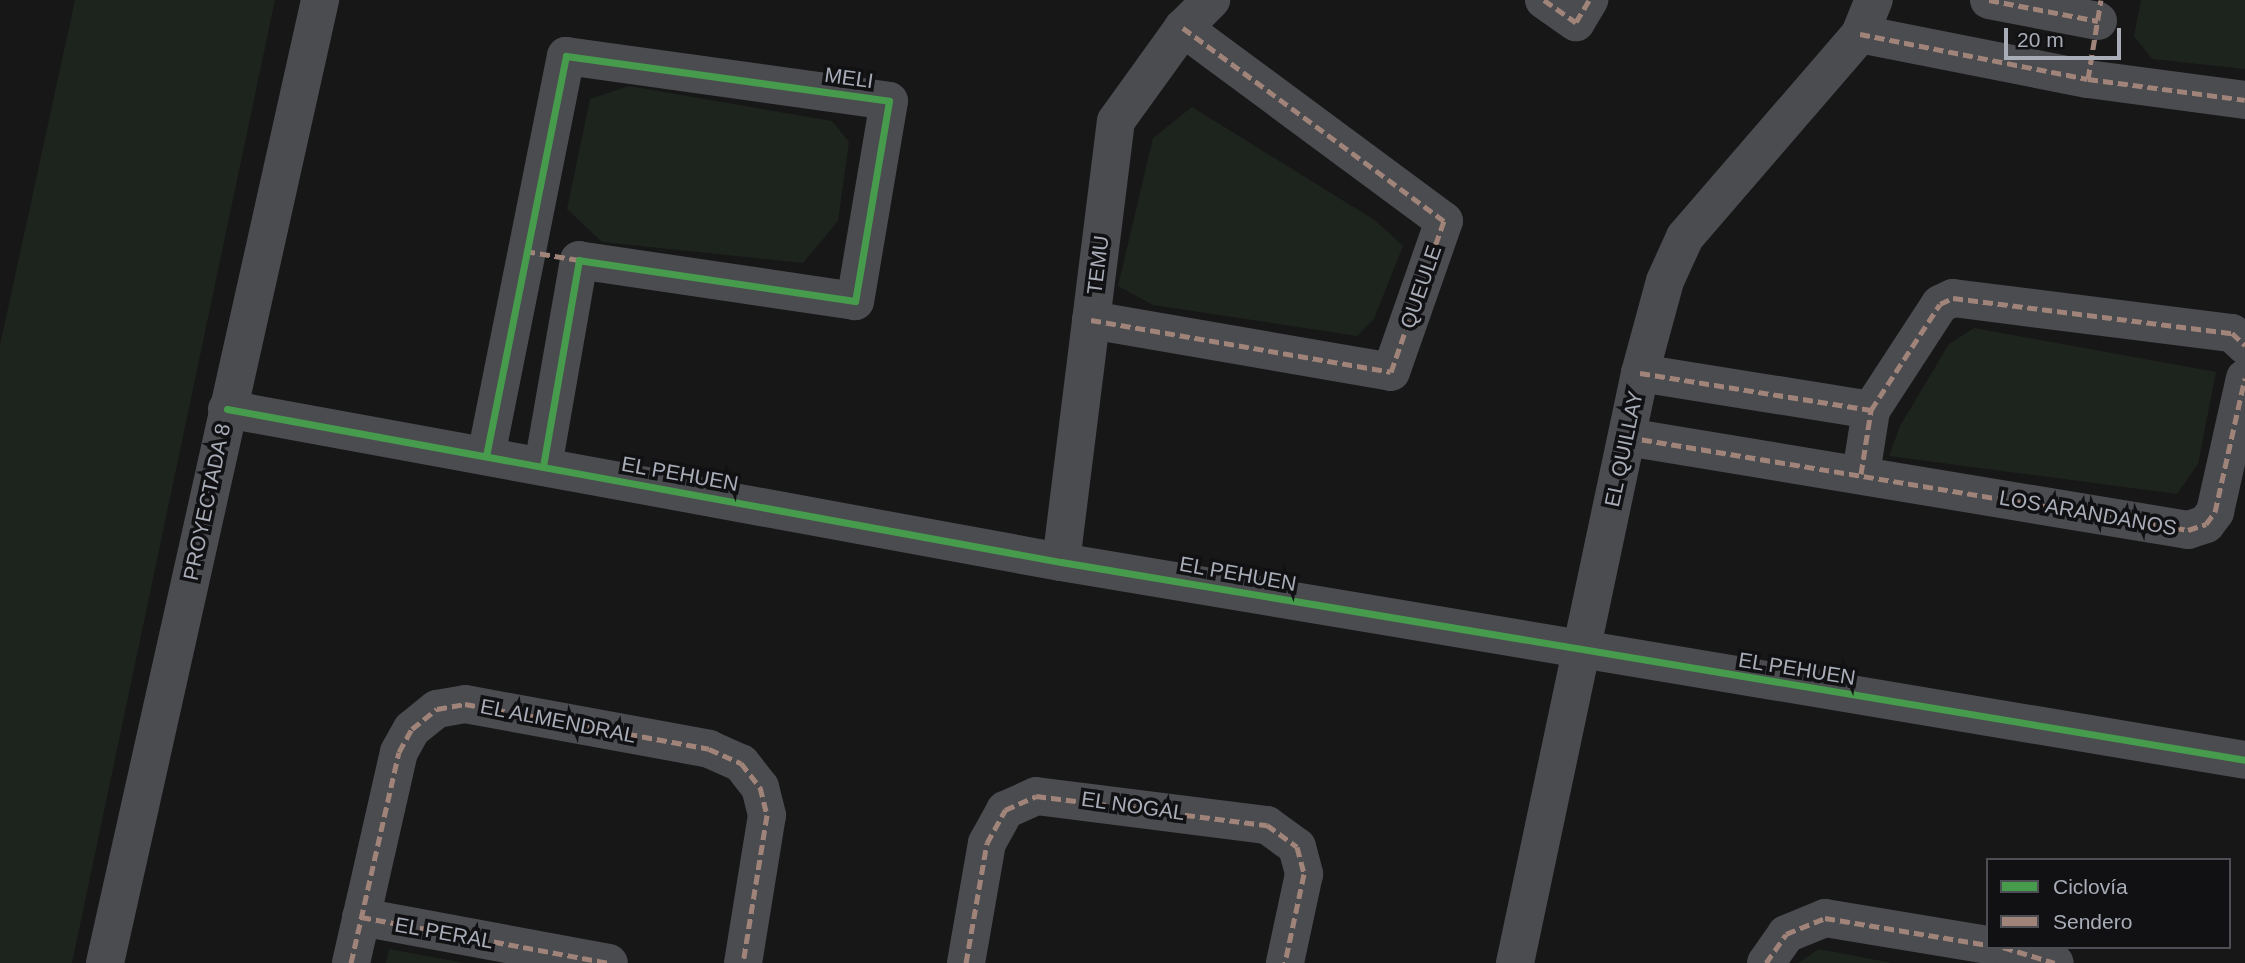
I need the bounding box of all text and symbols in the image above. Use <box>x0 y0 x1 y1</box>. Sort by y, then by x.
scale bar <box>2007 14 2124 58</box>
text: 20 m <box>2017 28 2064 51</box>
street label: MELI <box>823 62 875 94</box>
street label: TEMU <box>1082 234 1114 296</box>
street label: QUEULE <box>1395 242 1447 332</box>
street label: EL QUILLAY <box>1599 388 1649 510</box>
street label: PROYECTADA 8 <box>178 421 236 583</box>
street label: EL PEHUEN <box>619 451 741 497</box>
street label: LOS ARANDANOS <box>1997 485 2179 541</box>
street label: EL PEHUEN <box>1177 551 1299 597</box>
street label: EL PEHUEN <box>1736 647 1858 691</box>
street label: EL ALMENDRAL <box>477 693 639 749</box>
street label: EL NOGAL <box>1079 786 1187 826</box>
legend <box>1986 858 2231 949</box>
text: Ciclovía <box>2053 875 2128 898</box>
text: Sendero <box>2053 910 2132 933</box>
street label: EL PERAL <box>392 912 496 954</box>

